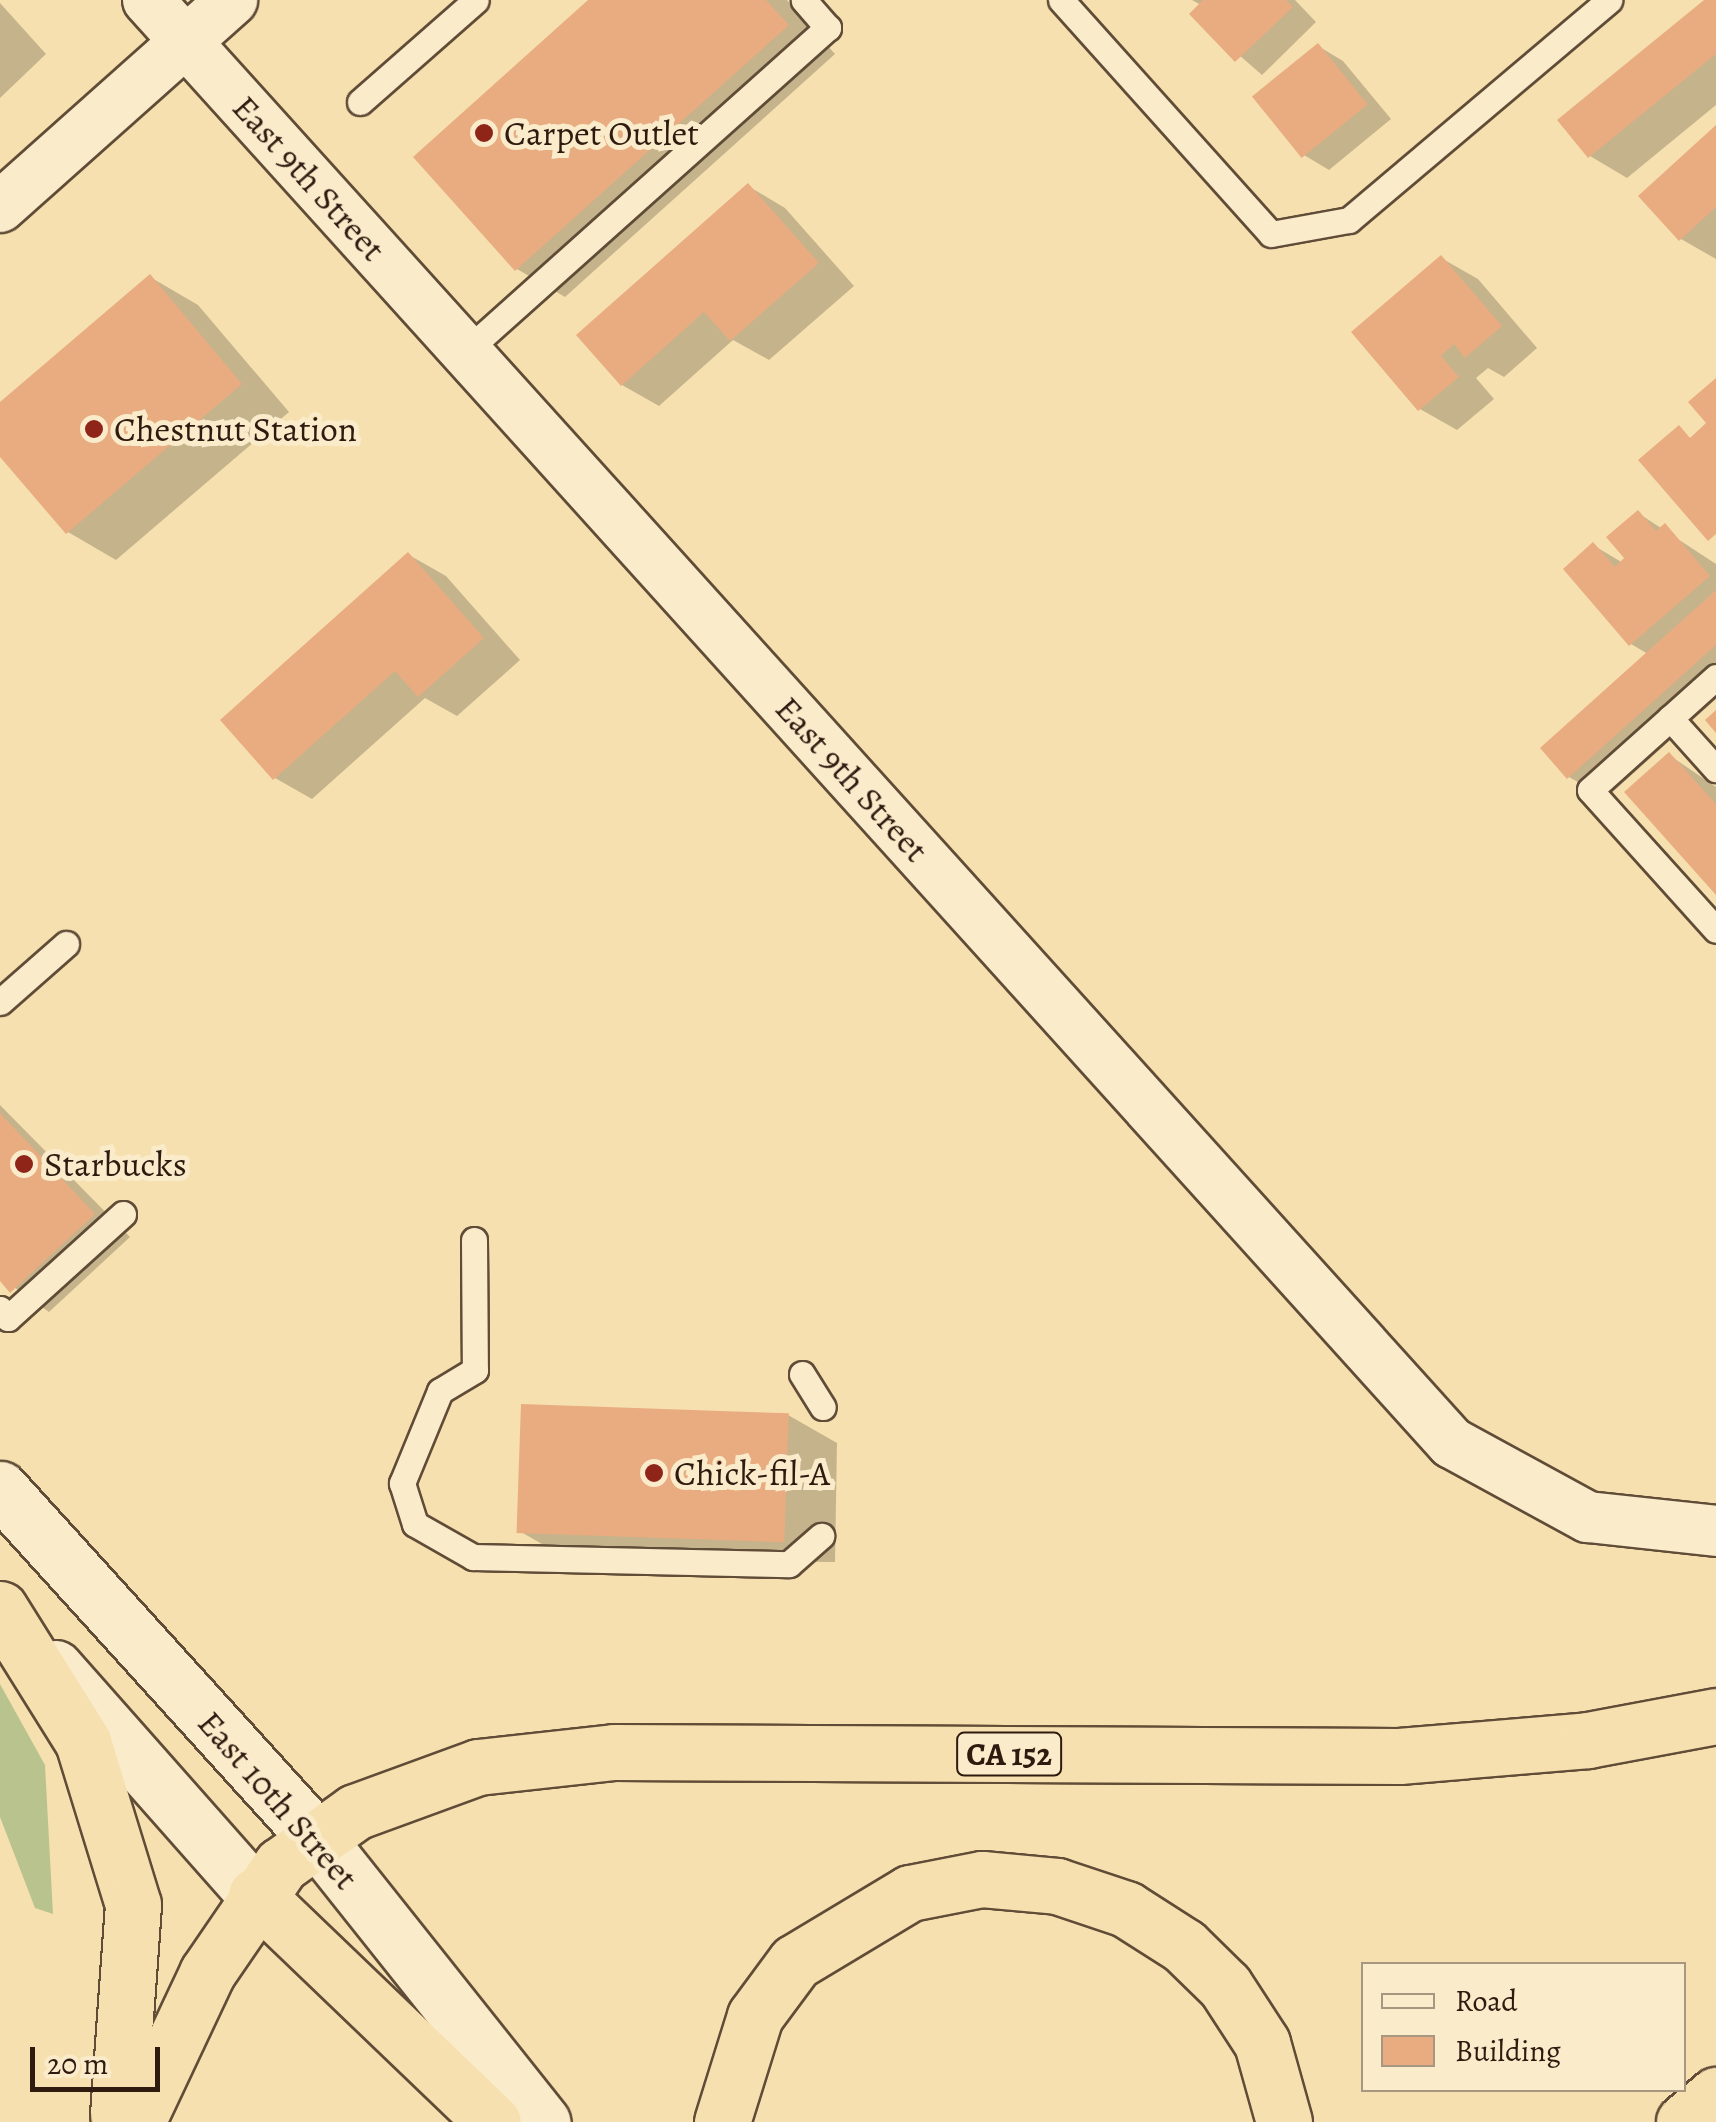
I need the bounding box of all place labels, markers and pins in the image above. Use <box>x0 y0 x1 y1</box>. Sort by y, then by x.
place label: Carpet Outlet <box>504 112 699 154</box>
marker: Carpet Outlet <box>473 122 495 144</box>
place label: Chestnut Station <box>114 408 357 450</box>
marker: Chestnut Station <box>83 418 105 440</box>
place label: Starbucks <box>44 1143 187 1185</box>
marker: Starbucks <box>13 1153 35 1175</box>
place label: Chick-fil-A <box>674 1452 830 1494</box>
marker: Chick-fil-A <box>643 1462 665 1484</box>

